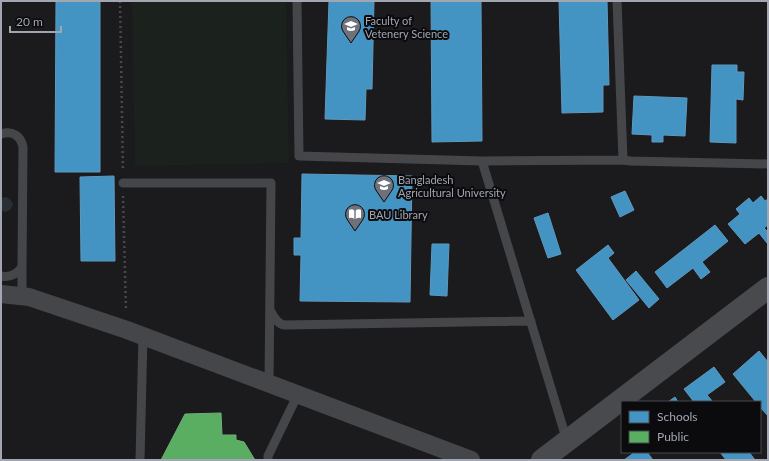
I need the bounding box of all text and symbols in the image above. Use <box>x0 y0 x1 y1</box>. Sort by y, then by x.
scale bar <box>10 8 61 34</box>
text: 20 m <box>16 14 43 29</box>
place label: Faculty of Vetenery Science <box>365 14 448 40</box>
school or university icon: Faculty of Vetenery Science <box>340 15 362 43</box>
place label: Bangladesh Agricultural University <box>398 173 506 199</box>
school or university icon: Bangladesh Agricultural University <box>373 174 395 202</box>
library icon: BAU Library <box>344 203 366 231</box>
place label: BAU Library <box>369 208 428 221</box>
legend <box>621 401 761 453</box>
text: Schools <box>657 409 698 424</box>
text: Public <box>657 429 689 444</box>

